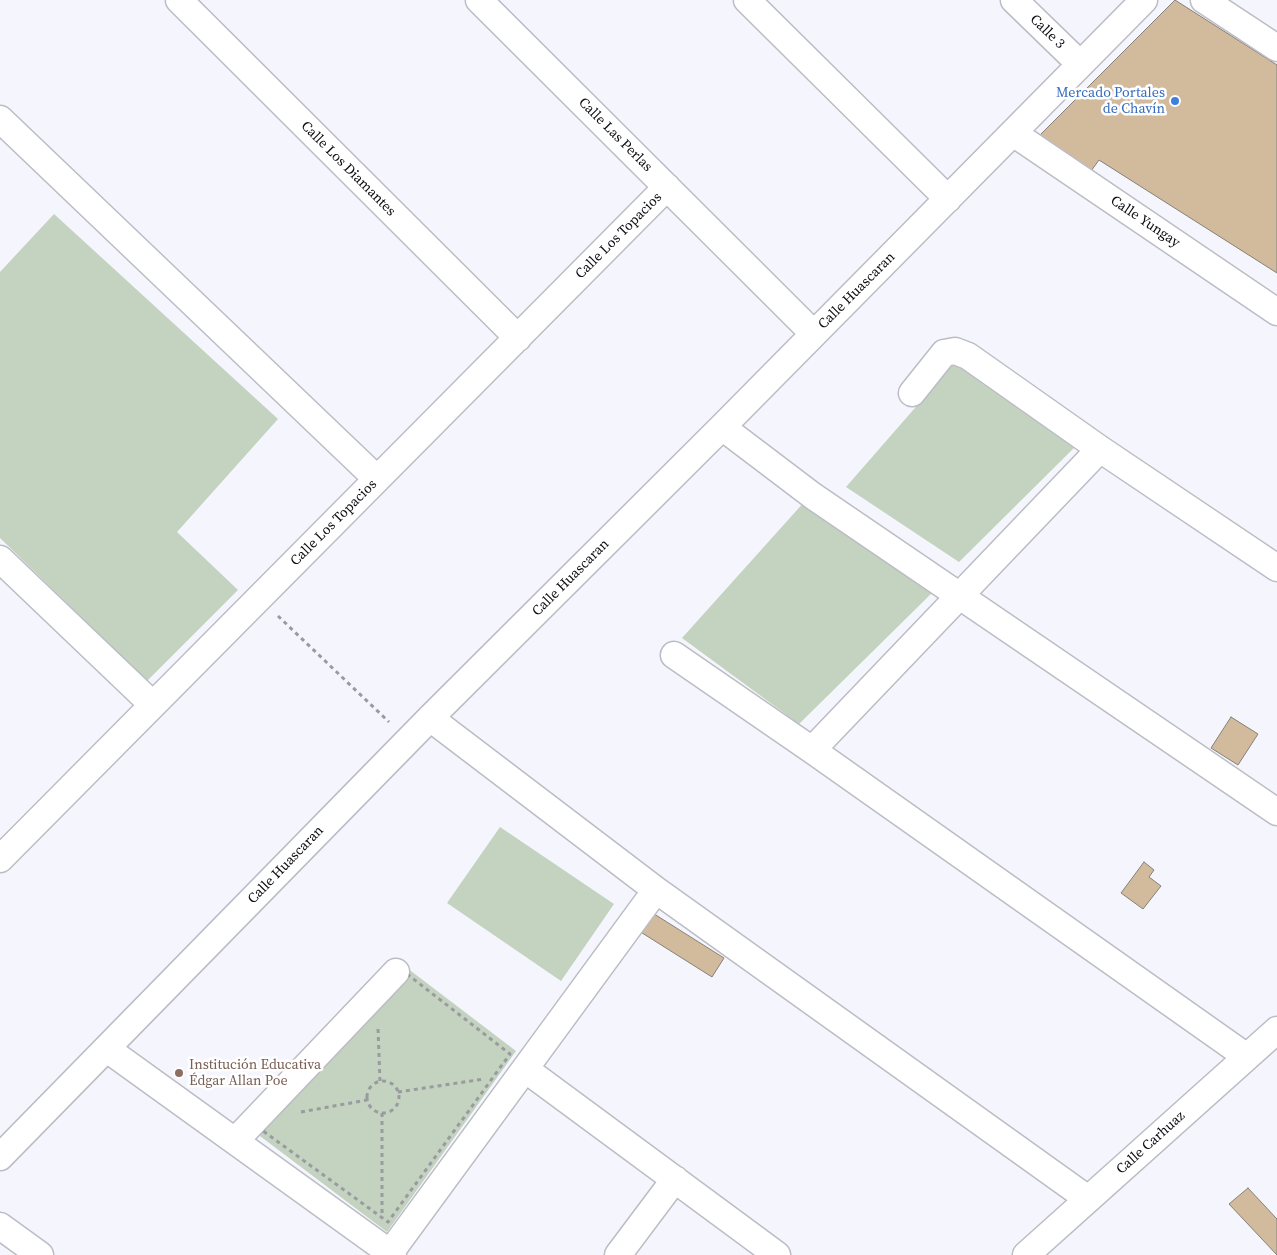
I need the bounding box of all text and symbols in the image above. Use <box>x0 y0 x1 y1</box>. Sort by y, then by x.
street label: Calle 3 <box>1026 11 1068 53</box>
place label: Mercado Portales de Chavín <box>1056 85 1165 118</box>
street label: Calle Las Perlas <box>575 95 655 175</box>
marker: Mercado Portales de Chavín <box>1169 95 1181 107</box>
street label: Calle Los Diamantes <box>297 118 399 220</box>
street label: Calle Los Topacios <box>572 189 666 283</box>
street label: Calle Yungay <box>1107 193 1183 251</box>
street label: Calle Huascaran <box>815 249 899 333</box>
street label: Calle Los Topacios <box>287 476 381 570</box>
street label: Calle Huascaran <box>529 536 613 620</box>
street label: Calle Huascaran <box>245 822 327 908</box>
place label: Institución Educativa Édgar Allan Poe <box>189 1057 321 1090</box>
marker: Institución Educativa Édgar Allan Poe <box>173 1067 185 1079</box>
street label: Calle Carhuaz <box>1113 1108 1189 1178</box>

